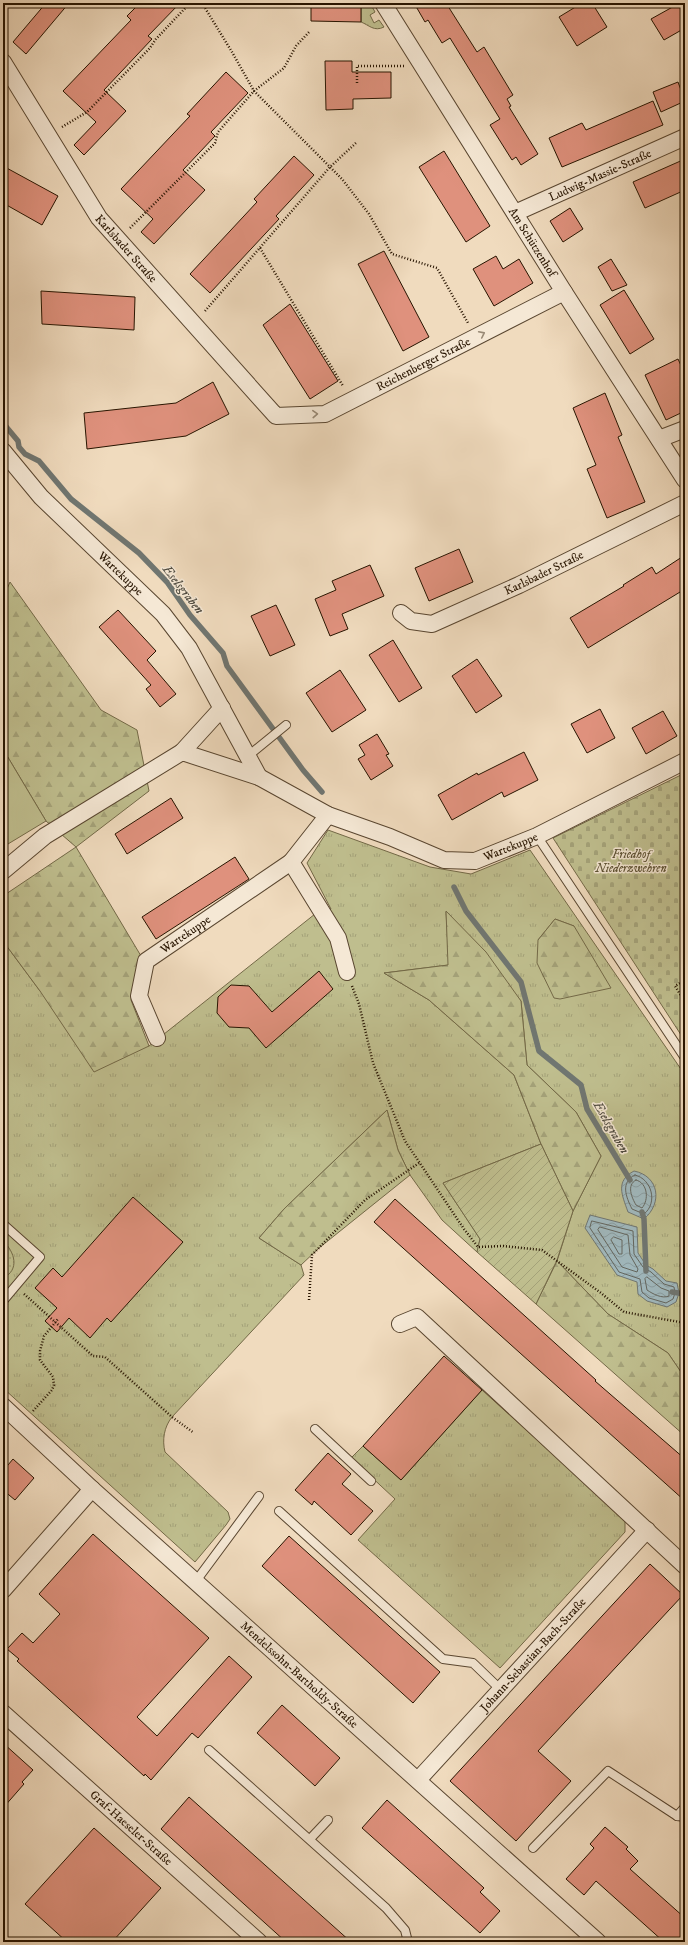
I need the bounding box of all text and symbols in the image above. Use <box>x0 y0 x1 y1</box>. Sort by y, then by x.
street label: Ludwig-Massie-Straße <box>546 146 654 205</box>
street label: Am Schützenhof <box>505 205 561 282</box>
street label: Karlsbader Straße <box>91 212 160 286</box>
one-way arrow <box>477 331 485 339</box>
street label: Reichenberger Straße <box>374 334 473 395</box>
one-way arrow <box>312 410 318 418</box>
street label: Karlsbader Straße <box>502 547 586 599</box>
street label: Wartekuppe <box>94 548 146 599</box>
water label: Eselsgraben <box>159 561 208 618</box>
street label: Wartekuppe <box>480 829 540 865</box>
park label: Friedhof Niederzwehren <box>595 847 666 876</box>
street label: Wartekuppe <box>157 912 214 958</box>
water label: Eselsgraben <box>589 1098 633 1157</box>
street label: Johann-Sebastian-Bach-Straße <box>477 1595 589 1716</box>
street label: Mendelssohn-Bartholdy-Straße <box>237 1618 361 1732</box>
street label: Graf-Haeseler-Straße <box>86 1787 175 1869</box>

